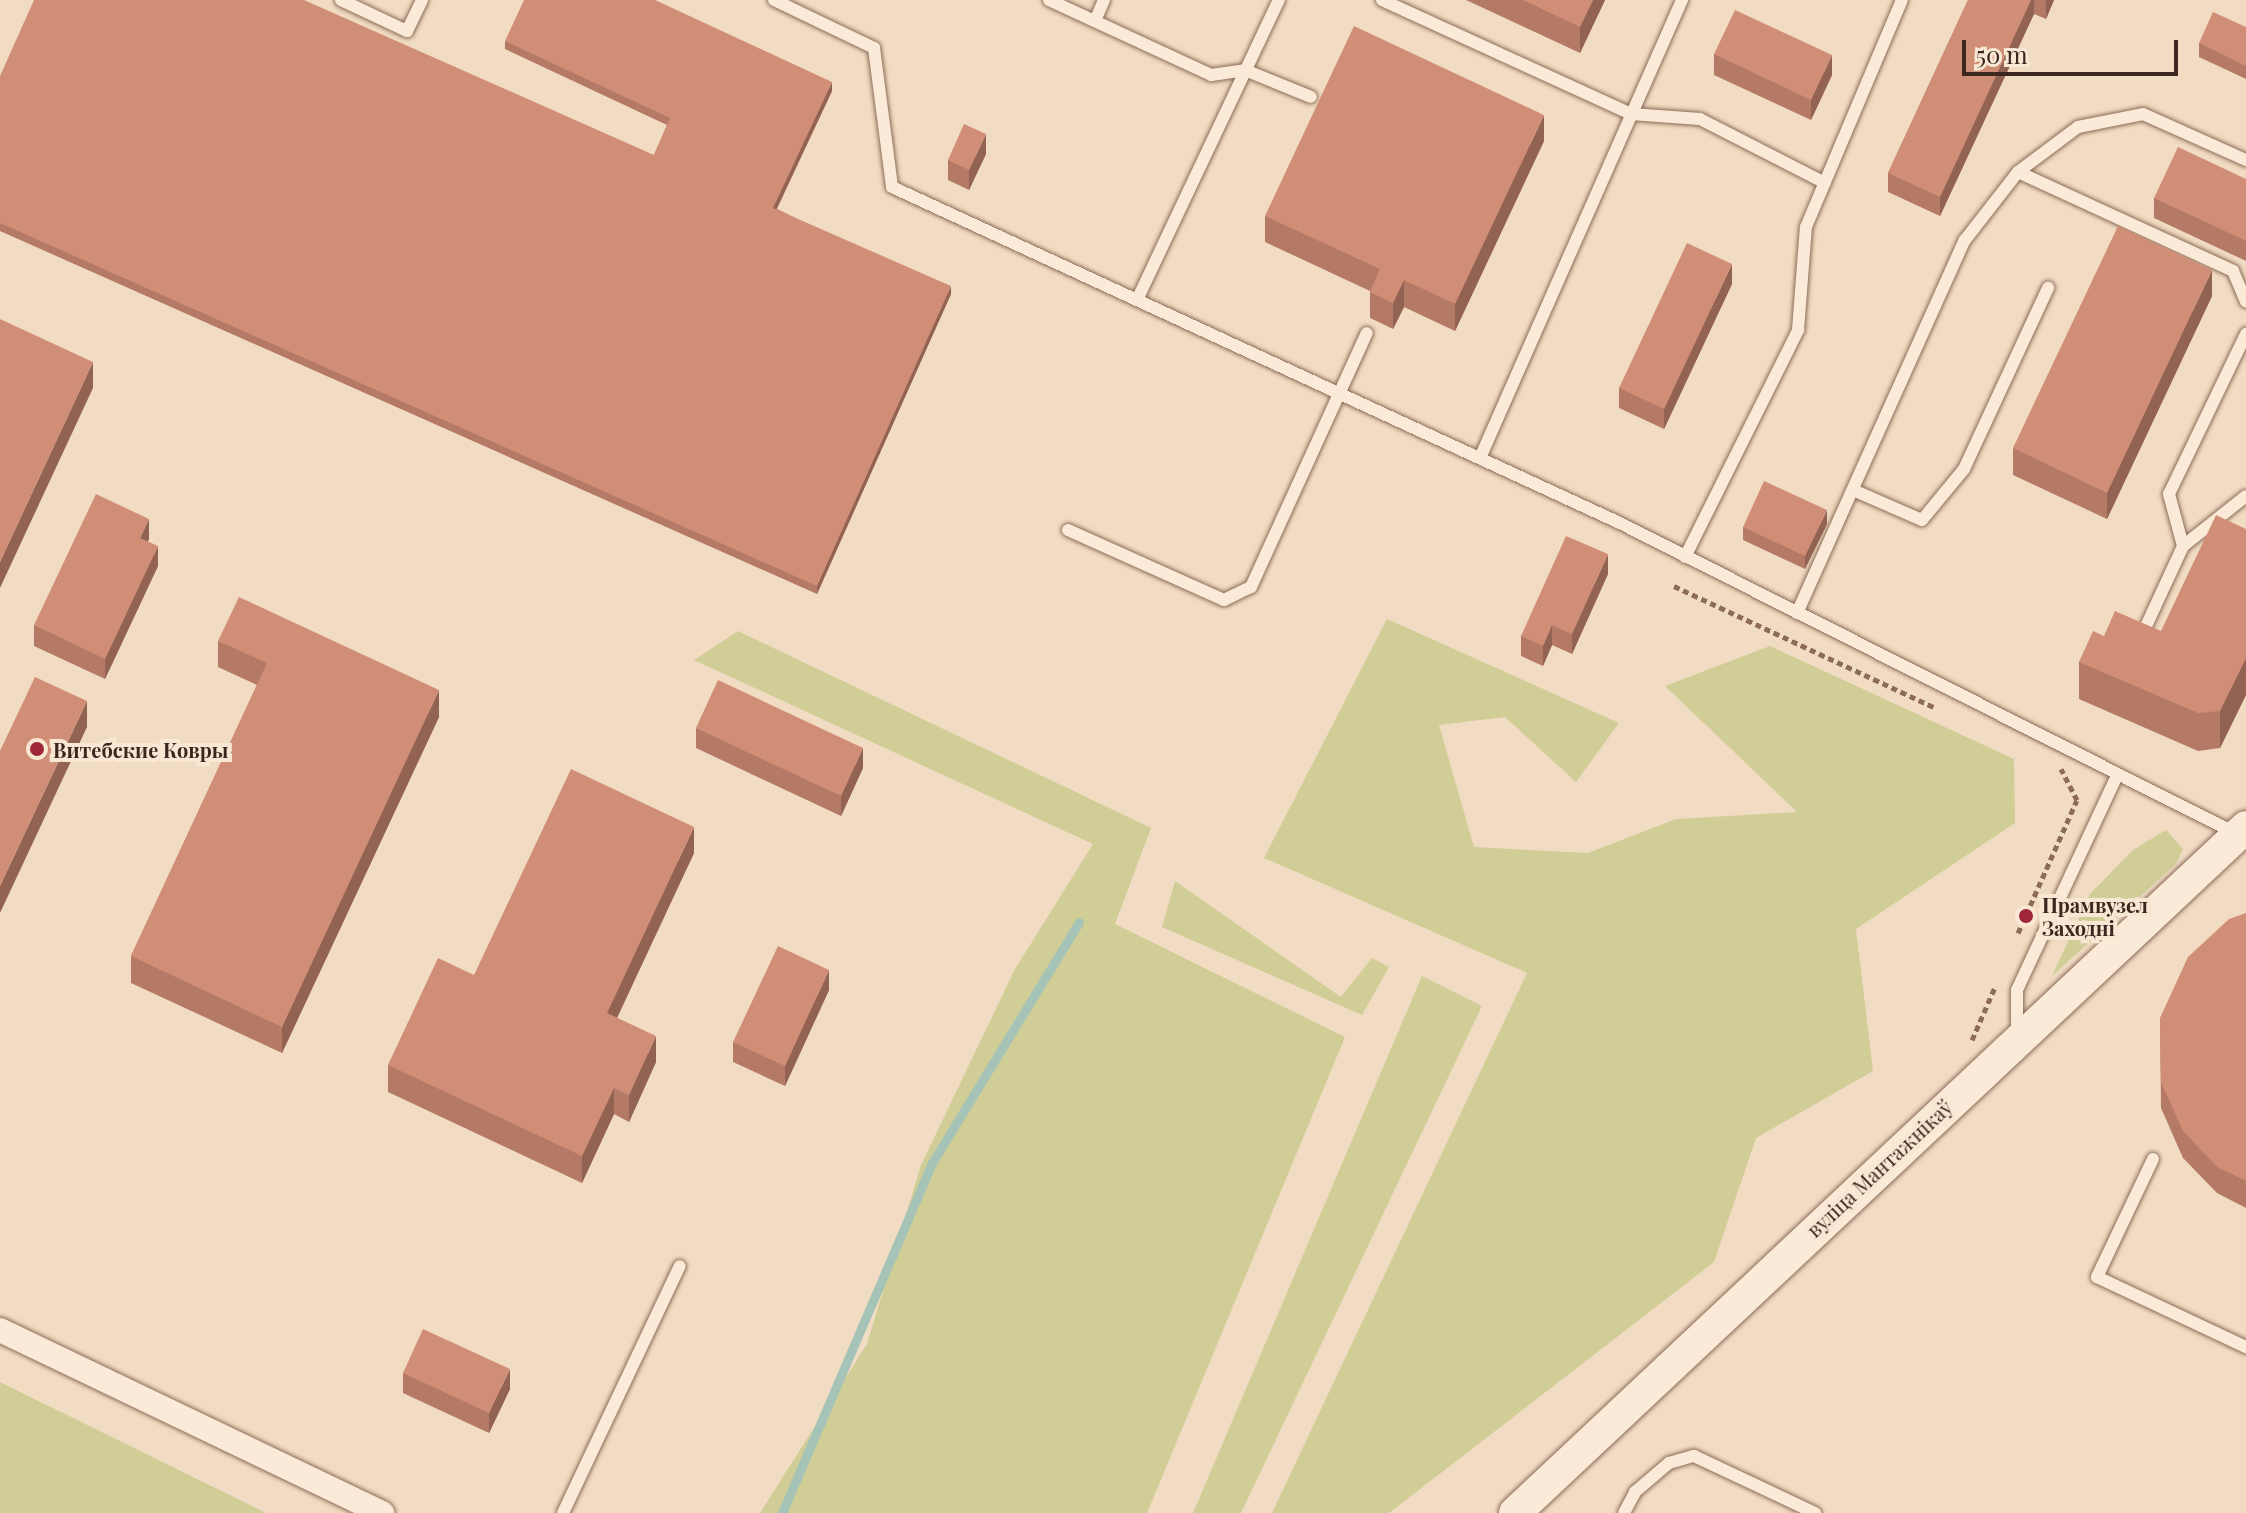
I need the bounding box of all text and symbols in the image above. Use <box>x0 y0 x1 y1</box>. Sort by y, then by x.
scale bar <box>1966 24 2182 74</box>
text: 50 m <box>1976 38 2028 70</box>
place label: Витебские Ковры <box>53 737 228 761</box>
marker: Витебские Ковры <box>28 740 46 758</box>
place label: Прамвузел Заходні <box>2042 892 2148 939</box>
marker: Прамвузел Заходні <box>2017 907 2035 925</box>
street label: вуліца Мантажнікаў <box>1801 1094 1957 1242</box>

